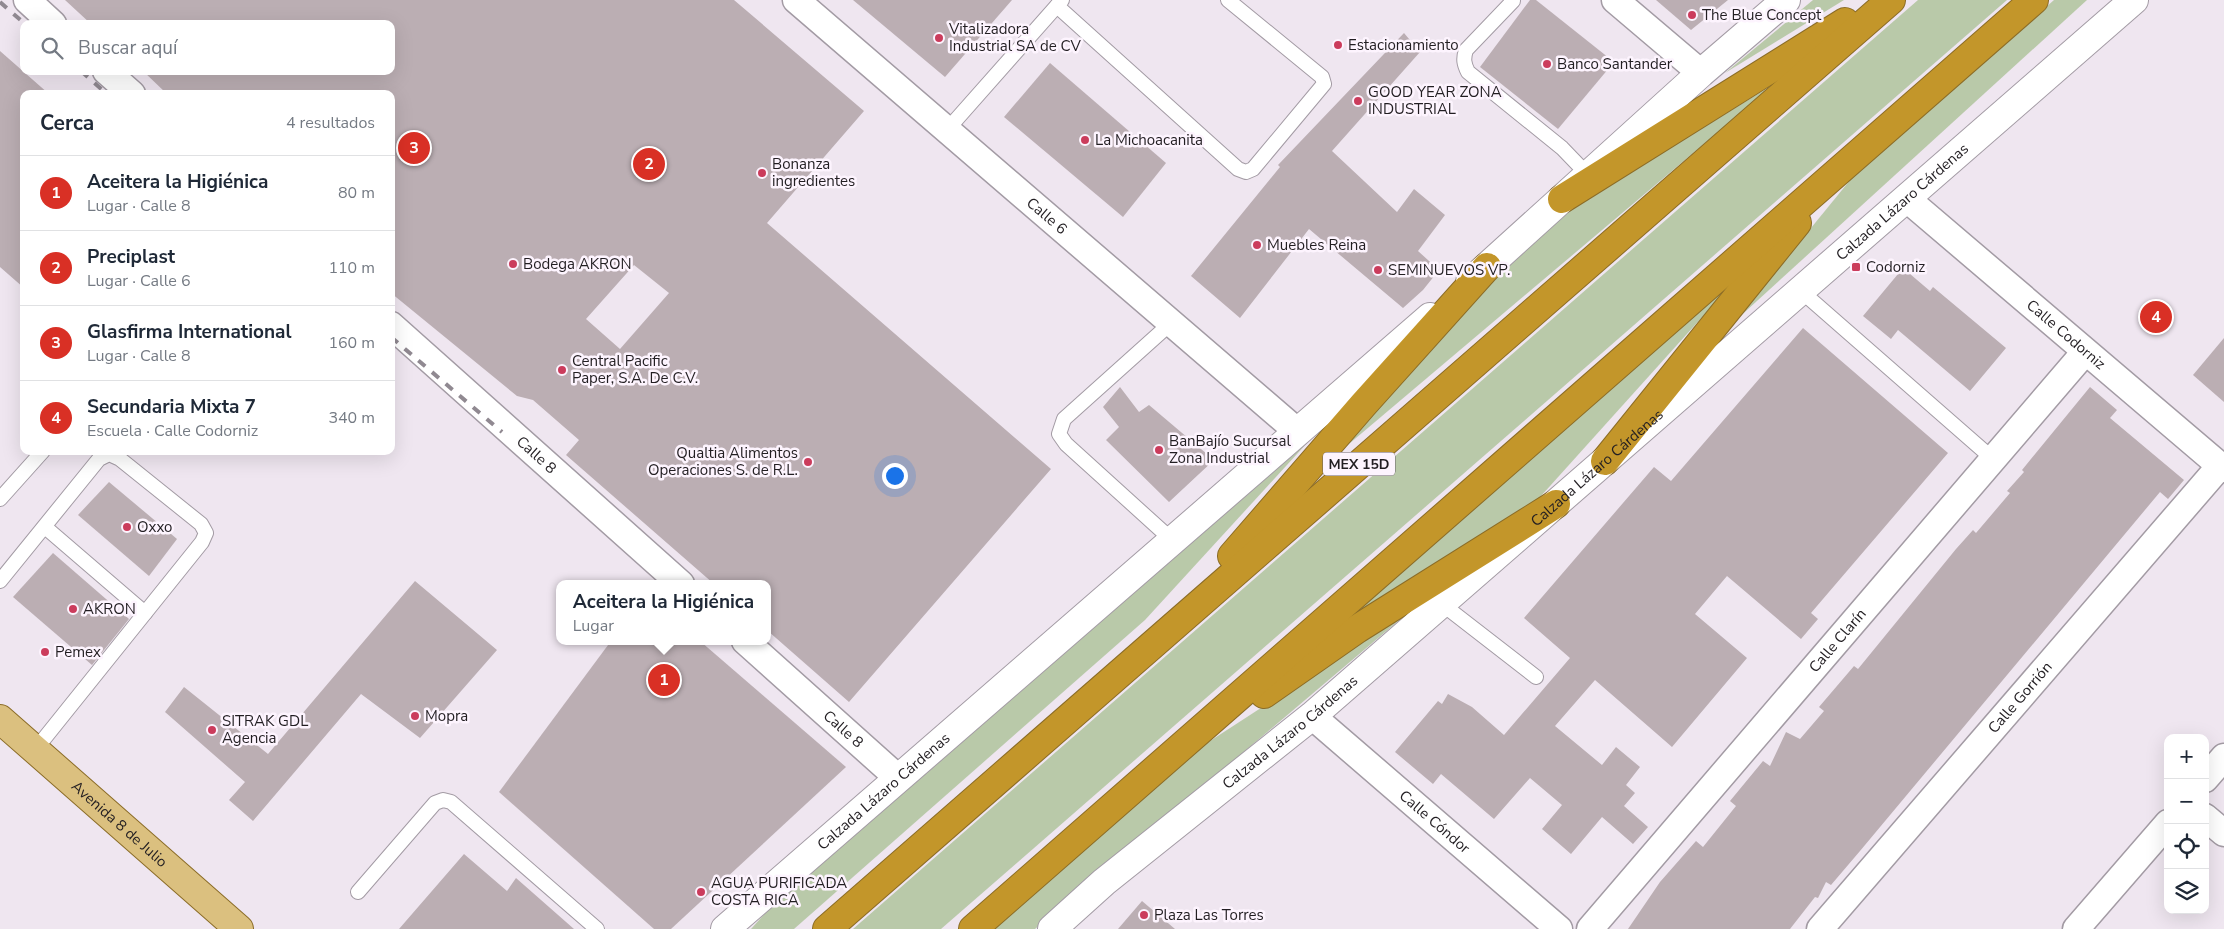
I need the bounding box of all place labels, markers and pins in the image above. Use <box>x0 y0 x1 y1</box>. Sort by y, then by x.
place label: The Blue Concept <box>1702 5 1822 25</box>
marker: The Blue Concept <box>1686 9 1698 21</box>
place label: Vitalizadora Industrial SA de CV <box>948 19 1081 56</box>
marker: Vitalizadora Industrial SA de CV <box>933 32 945 44</box>
place label: Estacionamiento <box>1348 35 1459 55</box>
marker: Estacionamiento <box>1332 39 1344 51</box>
place label: Banco Santander <box>1557 54 1673 74</box>
marker: Banco Santander <box>1541 58 1553 70</box>
place label: GOOD YEAR ZONA INDUSTRIAL <box>1368 82 1502 119</box>
marker: GOOD YEAR ZONA INDUSTRIAL <box>1352 95 1364 107</box>
pin: 3 <box>398 129 430 167</box>
place label: La Michoacanita <box>1095 130 1203 150</box>
marker: La Michoacanita <box>1079 134 1091 146</box>
pin: 2 <box>633 145 665 183</box>
place label: Bonanza ingredientes <box>772 154 855 191</box>
marker: Bonanza ingredientes <box>756 167 768 179</box>
place label: Muebles Reina <box>1267 235 1366 255</box>
marker: Muebles Reina <box>1251 239 1263 251</box>
place label: Bodega AKRON <box>523 254 632 274</box>
place label: Codorniz <box>1866 257 1925 277</box>
marker: Bodega AKRON <box>507 258 519 270</box>
place label: SEMINUEVOS VP. <box>1388 260 1510 280</box>
marker: Codorniz <box>1850 261 1862 273</box>
marker: SEMINUEVOS VP. <box>1372 264 1384 276</box>
pin: 4 <box>2140 298 2172 336</box>
place label: Central Pacific Paper, S.A. De C.V. <box>572 351 698 388</box>
marker: Central Pacific Paper, S.A. De C.V. <box>556 364 568 376</box>
place label: BanBajío Sucursal Zona Industrial <box>1169 431 1291 468</box>
place label: Qualtia Alimentos Operaciones S. de R.L. <box>648 443 798 480</box>
marker: BanBajío Sucursal Zona Industrial <box>1153 444 1165 456</box>
marker: Qualtia Alimentos Operaciones S. de R.L. <box>802 456 814 468</box>
place label: Oxxo <box>137 517 172 537</box>
marker: Oxxo <box>121 521 133 533</box>
place label: AKRON <box>83 599 136 619</box>
marker: AKRON <box>67 603 79 615</box>
place label: Pemex <box>55 642 101 662</box>
marker: Pemex <box>39 646 51 658</box>
pin: 1 <box>648 661 680 699</box>
place label: Mopra <box>425 706 468 726</box>
marker: Mopra <box>409 710 421 722</box>
place label: SITRAK GDL Agencia <box>222 711 308 748</box>
marker: SITRAK GDL Agencia <box>206 724 218 736</box>
place label: AGUA PURIFICADA COSTA RICA <box>711 873 847 910</box>
marker: AGUA PURIFICADA COSTA RICA <box>695 886 707 898</box>
place label: Plaza Las Torres <box>1154 905 1264 925</box>
marker: Plaza Las Torres <box>1138 909 1150 921</box>

